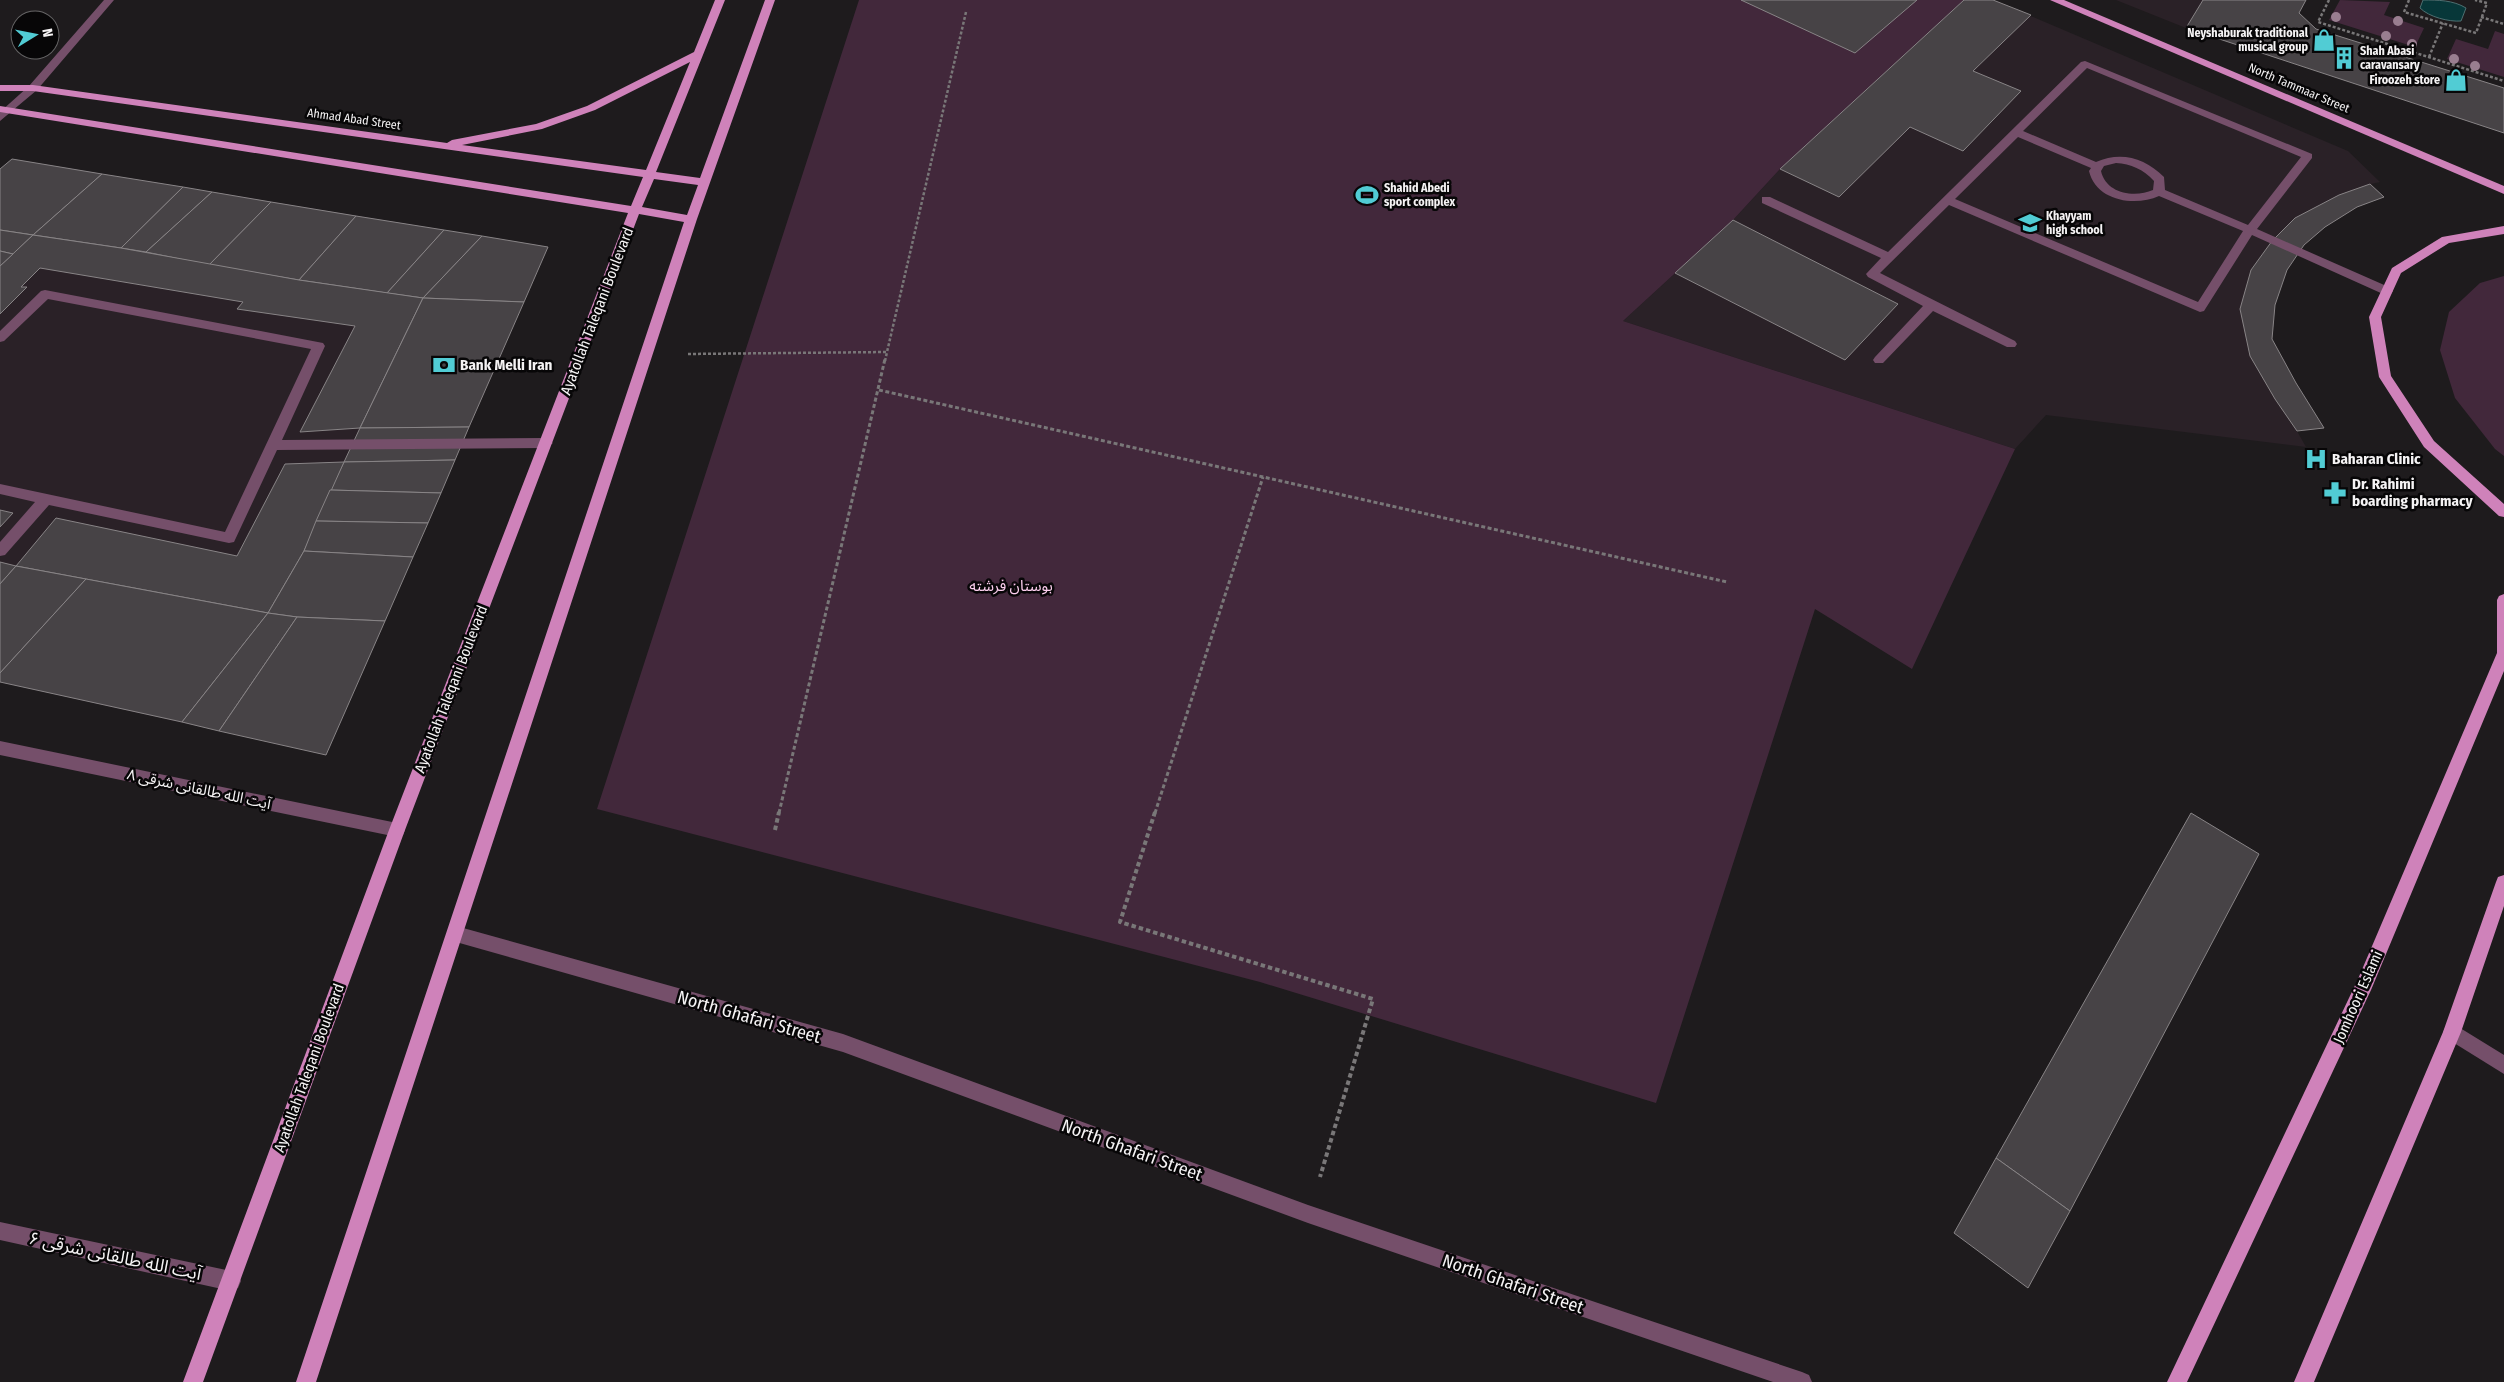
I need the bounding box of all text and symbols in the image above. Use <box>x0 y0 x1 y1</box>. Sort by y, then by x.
north arrow <box>10 10 60 60</box>
place label: Neyshaburak traditional musical group <box>2187 26 2309 54</box>
text: N <box>38 27 56 38</box>
shop icon: Neyshaburak traditional musical group <box>2311 27 2337 53</box>
place label: Shah Abasi caravansary <box>2360 44 2420 72</box>
building icon: Shah Abasi caravansary <box>2331 45 2357 71</box>
street label: North Tammaar Street <box>2246 60 2352 116</box>
shop icon: Firoozeh store <box>2443 67 2469 93</box>
place label: Firoozeh store <box>2370 73 2440 87</box>
street label: Ahmad Abad Street <box>306 106 402 132</box>
place label: Shahid Abedi sport complex <box>1384 181 1456 209</box>
sports icon: Shahid Abedi sport complex <box>1354 182 1380 208</box>
place label: Khayyam high school <box>2046 209 2104 237</box>
school or university icon: Khayyam high school <box>2017 210 2043 236</box>
street label: Ayatollah Taleqani Boulevard <box>557 225 637 397</box>
bank icon: Bank Melli Iran <box>431 352 457 378</box>
place label: Bank Melli Iran <box>460 356 553 374</box>
hospital icon: Baharan Clinic <box>2303 446 2329 472</box>
place label: Baharan Clinic <box>2332 450 2421 468</box>
place label: Dr. Rahimi boarding pharmacy <box>2352 475 2473 510</box>
pharmacy icon: Dr. Rahimi boarding pharmacy <box>2322 480 2348 506</box>
park label: بوستان فرشته <box>969 577 1053 595</box>
street label: Ayatollah Taleqani Boulevard <box>411 603 491 775</box>
street label: آیت الله طالقانی شرقی ۸ <box>125 765 273 813</box>
street label: Jomhoori Eslami <box>2330 948 2386 1046</box>
street label: Ayatollah Taleqani Boulevard <box>270 981 348 1155</box>
street label: North Ghafari Street <box>675 986 823 1048</box>
street label: North Ghafari Street <box>1059 1114 1205 1186</box>
street label: آیت الله طالقانی شرقی ۶ <box>27 1227 204 1285</box>
street label: North Ghafari Street <box>1439 1249 1587 1319</box>

